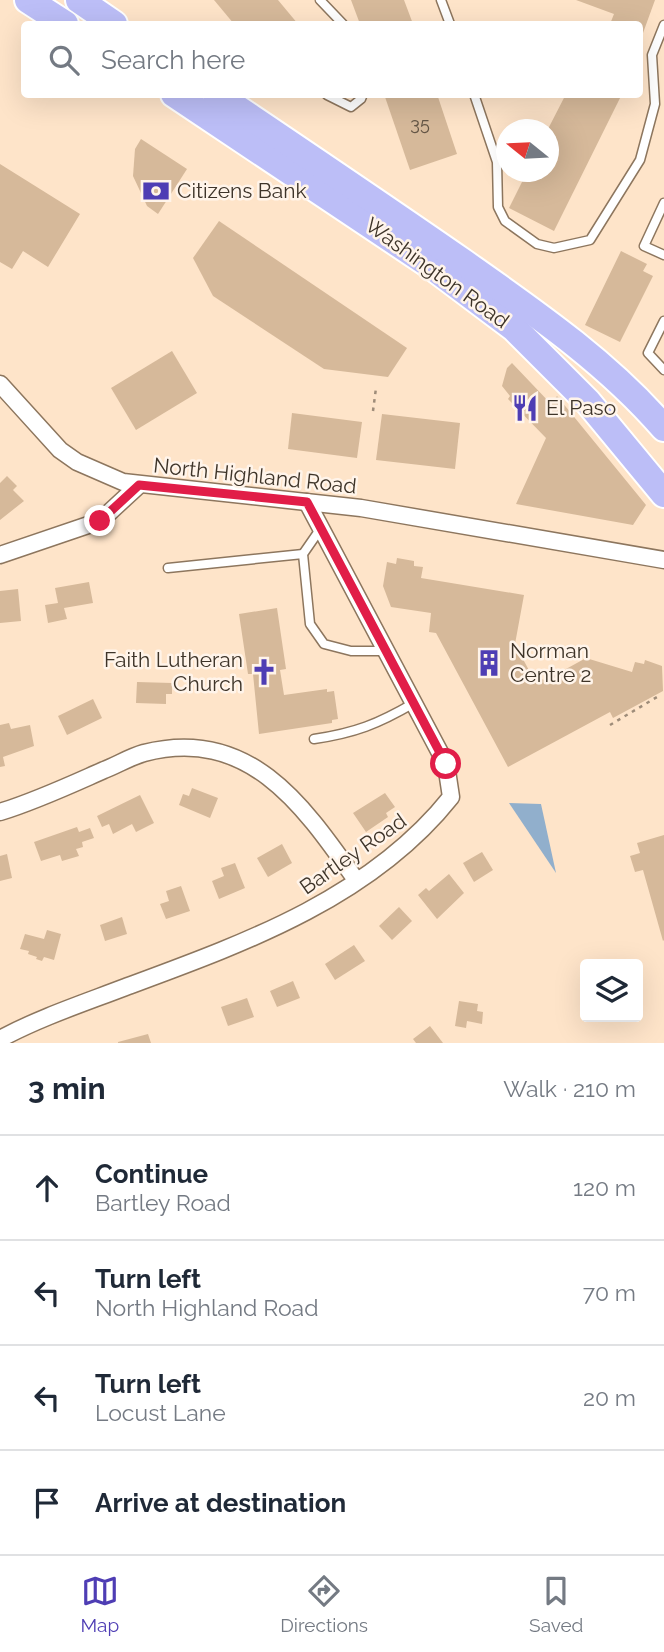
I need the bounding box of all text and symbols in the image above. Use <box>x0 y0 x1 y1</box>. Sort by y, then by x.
search box <box>21 21 643 98</box>
icon: search <box>45 41 83 79</box>
text: Search here <box>101 45 245 75</box>
house number: 35 <box>410 113 430 134</box>
north arrow <box>496 119 559 182</box>
bank icon: Citizens Bank <box>141 176 171 206</box>
place label: Citizens Bank <box>177 178 307 203</box>
street label: Washington Road <box>360 212 514 333</box>
restaurant icon: El Paso <box>510 393 540 423</box>
place label: El Paso <box>546 395 616 420</box>
street label: North Highland Road <box>152 452 358 499</box>
route end <box>84 505 115 536</box>
place label: Norman Centre 2 <box>510 638 592 687</box>
place label: Faith Lutheran Church <box>104 647 243 696</box>
building icon: Norman Centre 2 <box>474 648 504 678</box>
church icon: Faith Lutheran Church <box>249 657 279 687</box>
route start <box>430 748 461 779</box>
street label: Bartley Road <box>295 808 411 899</box>
map controls <box>580 959 643 1022</box>
button: layers <box>580 959 643 1022</box>
text: 3 min <box>28 1071 106 1106</box>
text: Walk · 210 m <box>503 1075 636 1102</box>
text: Continue <box>95 1159 208 1189</box>
icon: ahead <box>28 1169 66 1207</box>
text: 120 m <box>573 1174 636 1201</box>
text: Bartley Road <box>95 1189 231 1216</box>
text: Turn left <box>95 1264 201 1294</box>
icon: left <box>28 1274 66 1312</box>
text: 70 m <box>583 1279 636 1306</box>
text: North Highland Road <box>95 1294 318 1321</box>
text: Turn left <box>95 1369 201 1399</box>
icon: left <box>28 1379 66 1417</box>
text: 20 m <box>583 1384 636 1411</box>
text: Locust Lane <box>95 1399 226 1426</box>
icon: arrive <box>28 1484 66 1522</box>
text: Arrive at destination <box>95 1488 346 1518</box>
tab: Map <box>81 1572 119 1636</box>
tab: Directions <box>280 1572 368 1636</box>
tab: Saved <box>529 1572 583 1636</box>

